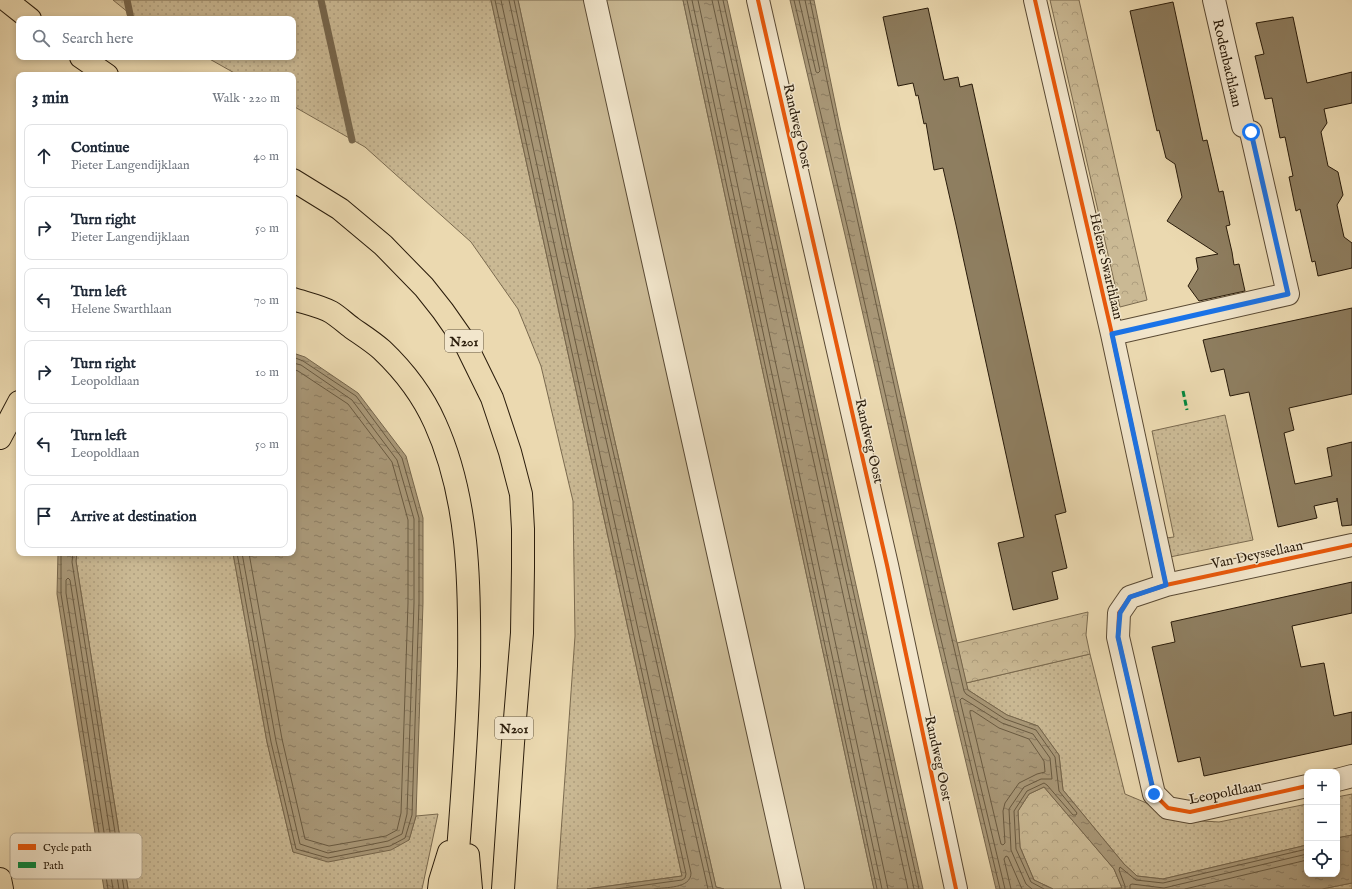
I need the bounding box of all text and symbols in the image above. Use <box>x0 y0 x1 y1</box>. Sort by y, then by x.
search box <box>16 16 296 60</box>
street label: Rodenbachlaan <box>1208 17 1246 110</box>
icon: search <box>30 27 52 49</box>
text: Search here <box>62 29 133 48</box>
street label: Randweg Oost <box>779 82 816 171</box>
text: 3 min <box>32 88 69 109</box>
text: Walk · 220 m <box>212 90 280 107</box>
route start <box>1242 123 1260 141</box>
text: Continue <box>71 138 129 157</box>
icon: ahead <box>33 145 55 167</box>
text: 40 m <box>253 148 279 165</box>
text: Pieter Langendijklaan <box>71 157 190 174</box>
text: Turn right <box>71 210 136 229</box>
street label: Helene Swarthlaan <box>1085 211 1127 322</box>
icon: right <box>33 217 55 239</box>
text: 50 m <box>255 220 279 237</box>
text: Pieter Langendijklaan <box>71 229 190 246</box>
text: Turn left <box>71 282 127 301</box>
icon: left <box>33 289 55 311</box>
text: 70 m <box>254 292 279 309</box>
text: Helene Swarthlaan <box>71 301 172 318</box>
road number: N201 <box>445 330 483 352</box>
text: Turn right <box>71 354 136 373</box>
icon: right <box>33 361 55 383</box>
text: 10 m <box>255 364 279 381</box>
text: Leopoldlaan <box>71 373 140 390</box>
street label: Randweg Oost <box>851 397 888 486</box>
text: Turn left <box>71 426 127 445</box>
icon: left <box>33 433 55 455</box>
text: 50 m <box>255 436 279 453</box>
text: Leopoldlaan <box>71 445 140 462</box>
icon: arrive <box>33 505 55 527</box>
text: Arrive at destination <box>71 507 197 526</box>
street label: Van Deyssellaan <box>1209 536 1305 574</box>
street label: Randweg Oost <box>920 714 956 803</box>
road number: N201 <box>495 717 533 739</box>
map controls <box>1304 769 1340 877</box>
button: + <box>1304 769 1340 805</box>
street label: Leopoldlaan <box>1187 777 1264 809</box>
route end <box>1145 785 1163 803</box>
button: − <box>1304 805 1340 841</box>
legend <box>10 833 142 879</box>
text: Cycle path <box>43 841 92 855</box>
button: locate <box>1304 841 1340 877</box>
text: Path <box>43 859 64 873</box>

